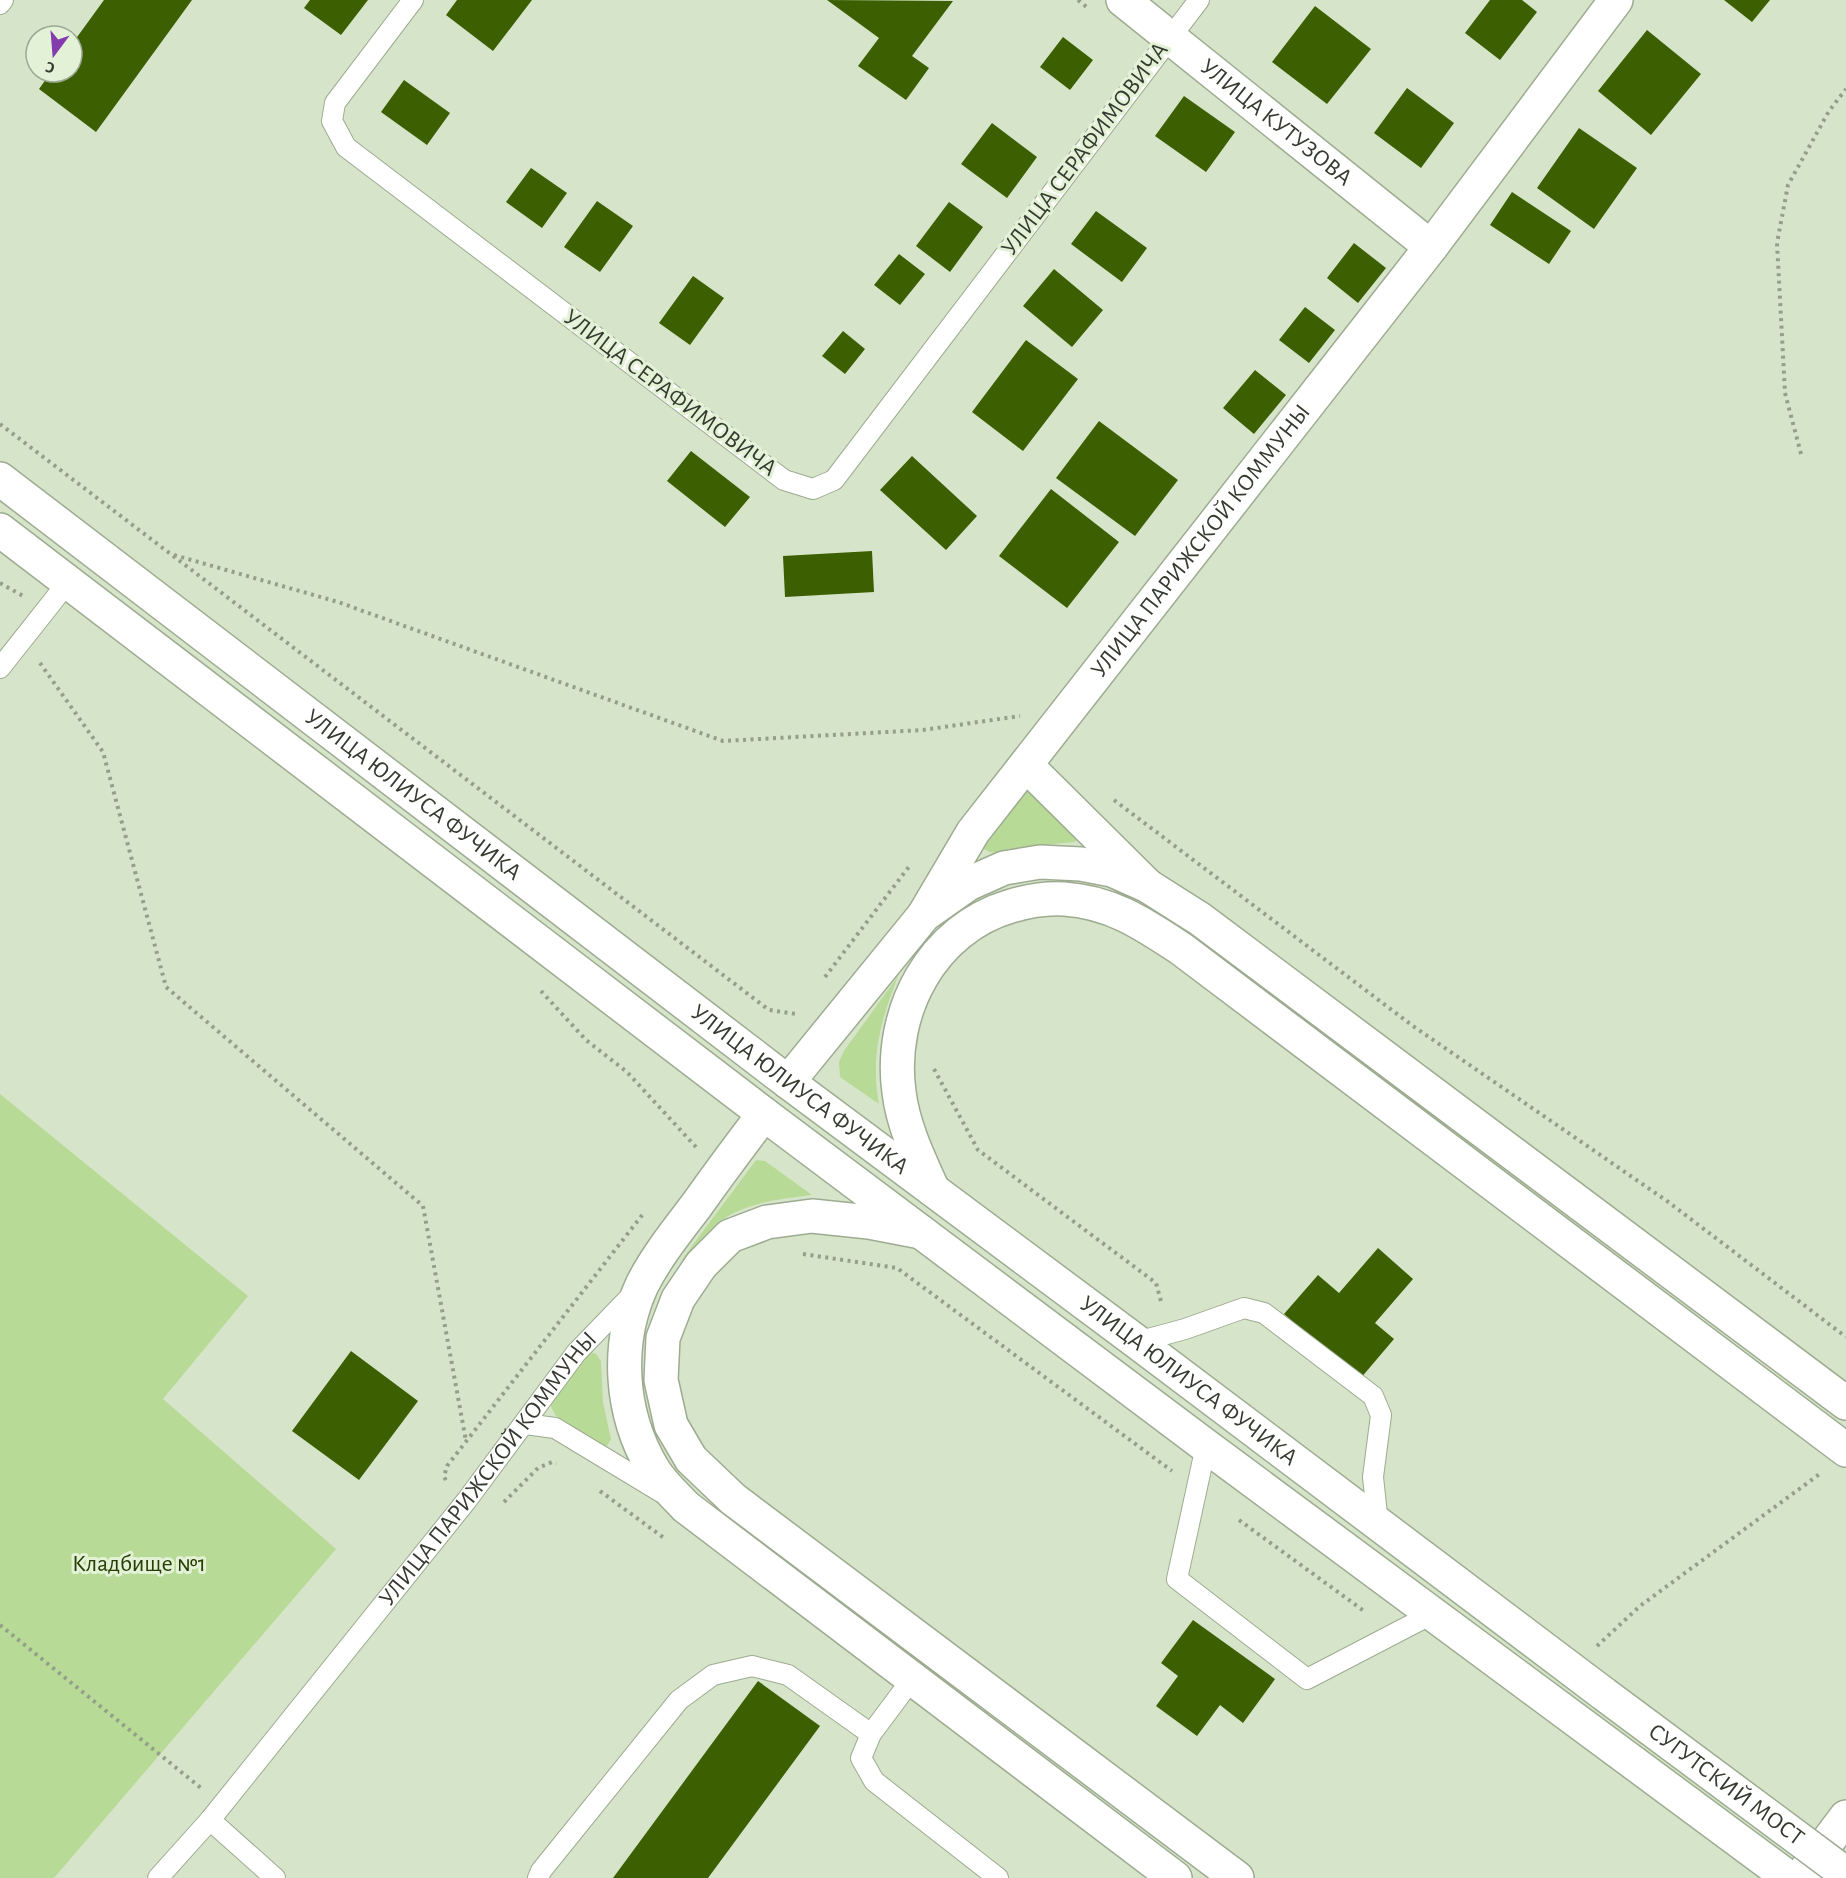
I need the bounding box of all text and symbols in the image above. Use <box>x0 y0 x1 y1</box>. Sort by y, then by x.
north arrow <box>24 24 84 84</box>
street label: УЛИЦА СЕРАФИМОВИЧА <box>997 38 1173 260</box>
street label: УЛИЦА КУТУЗОВА <box>1196 55 1356 190</box>
text: С <box>44 59 57 76</box>
street label: УЛИЦА СЕРАФИМОВИЧА <box>559 305 781 481</box>
street label: УЛИЦА ПАРИЖСКОЙ КОММУНЫ <box>1087 400 1315 682</box>
street label: УЛИЦА ЮЛИУСА ФУЧИКА <box>300 705 526 885</box>
street label: УЛИЦА ЮЛИУСА ФУЧИКА <box>686 1000 913 1179</box>
street label: УЛИЦА ЮЛИУСА ФУЧИКА <box>1075 1292 1302 1470</box>
street label: УЛИЦА ПАРИЖСКОЙ КОММУНЫ <box>375 1327 602 1611</box>
park label: Кладбище №1 <box>72 1552 206 1576</box>
street label: СУГУТСКИЙ МОСТ <box>1644 1719 1809 1851</box>

